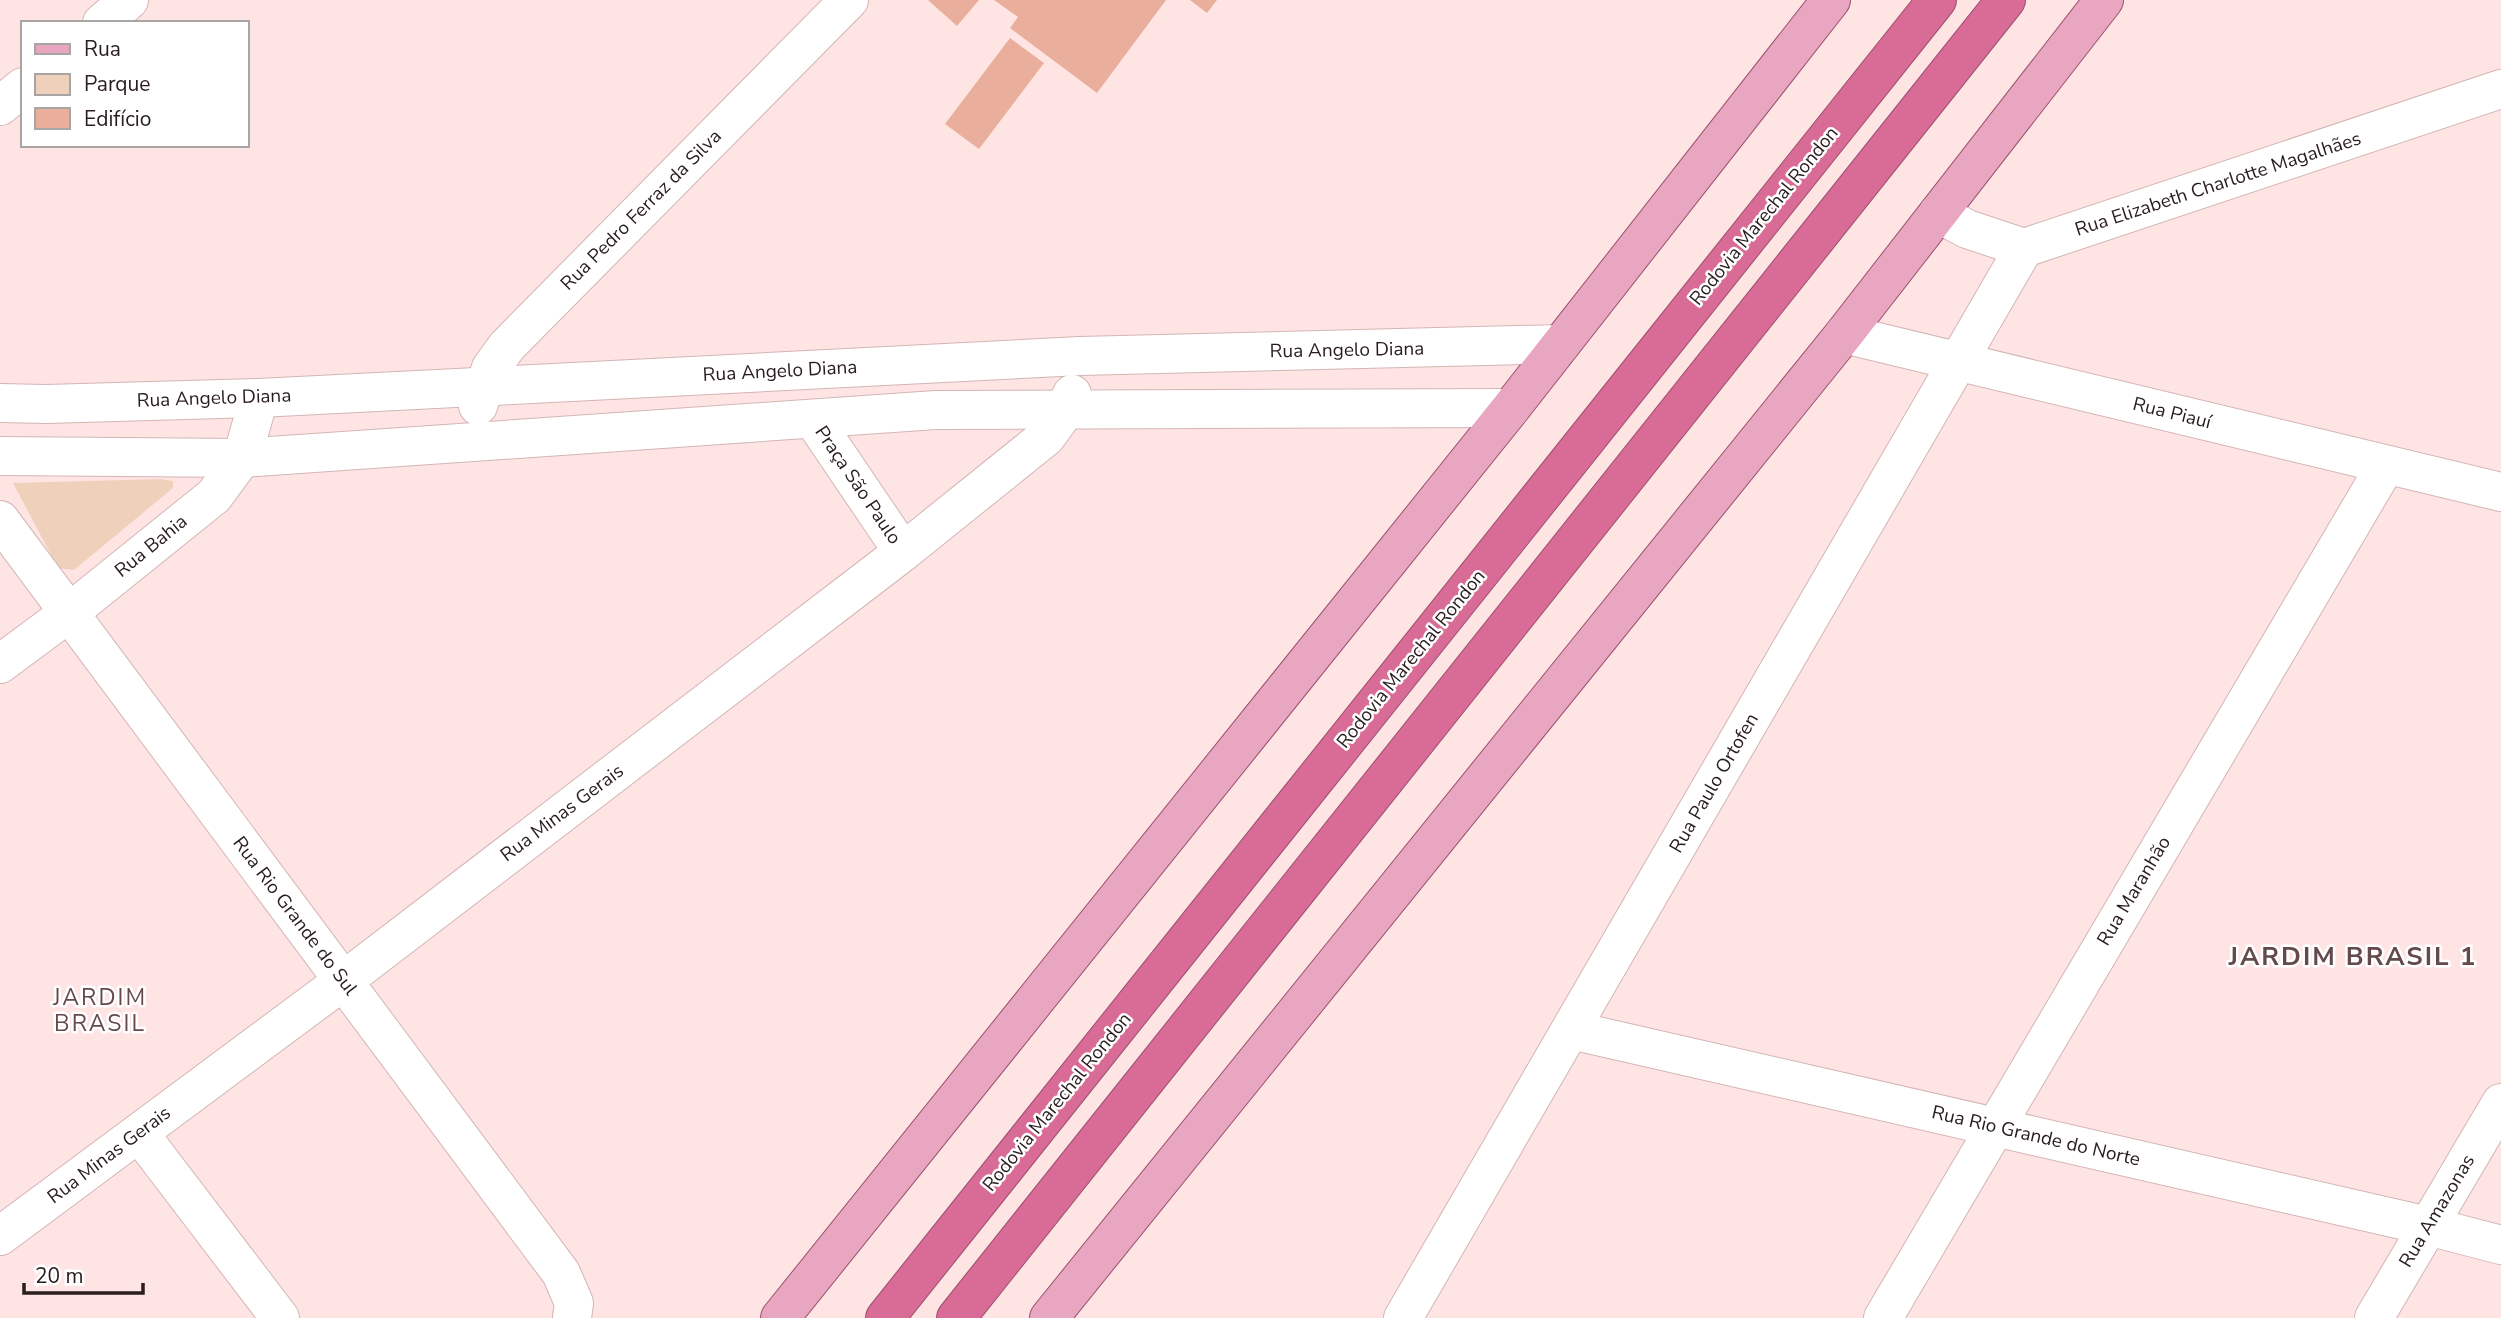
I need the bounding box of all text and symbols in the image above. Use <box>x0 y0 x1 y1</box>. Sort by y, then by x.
legend <box>21 21 248 147</box>
text: Rua <box>84 35 121 63</box>
text: Parque <box>84 70 151 98</box>
text: Edifício <box>84 105 151 133</box>
street label: Rodovia Marechal Rondon <box>1684 121 1844 311</box>
street label: Rua Pedro Ferraz da Silva <box>555 124 727 296</box>
street label: Rua Elizabeth Charlotte Magalhães <box>2072 125 2364 243</box>
street label: Rua Angelo Diana <box>1269 336 1425 364</box>
street label: Rua Angelo Diana <box>702 354 858 388</box>
street label: Rua Angelo Diana <box>136 382 292 414</box>
street label: Rua Piauí <box>2130 391 2215 436</box>
street label: Praça São Paulo <box>809 421 907 549</box>
street label: Rua Bahia <box>109 509 193 583</box>
street label: Rodovia Marechal Rondon <box>1331 564 1491 754</box>
street label: Rua Paulo Ortofen <box>1663 708 1765 858</box>
street label: Rua Minas Gerais <box>495 758 629 868</box>
street label: Rua Rio Grande do Sul <box>227 831 364 1001</box>
street label: Rua Maranhão <box>2091 831 2177 951</box>
district label: JARDIM BRASIL 1 <box>2228 939 2477 974</box>
district label: JARDIM BRASIL <box>52 982 147 1039</box>
street label: Rodovia Marechal Rondon <box>977 1007 1137 1197</box>
street label: Rua Rio Grande do Norte <box>1929 1099 2143 1173</box>
street label: Rua Minas Gerais <box>42 1100 176 1210</box>
street label: Rua Amazonas <box>2393 1150 2481 1272</box>
scale bar <box>24 1252 144 1296</box>
text: 20 m <box>35 1262 84 1290</box>

